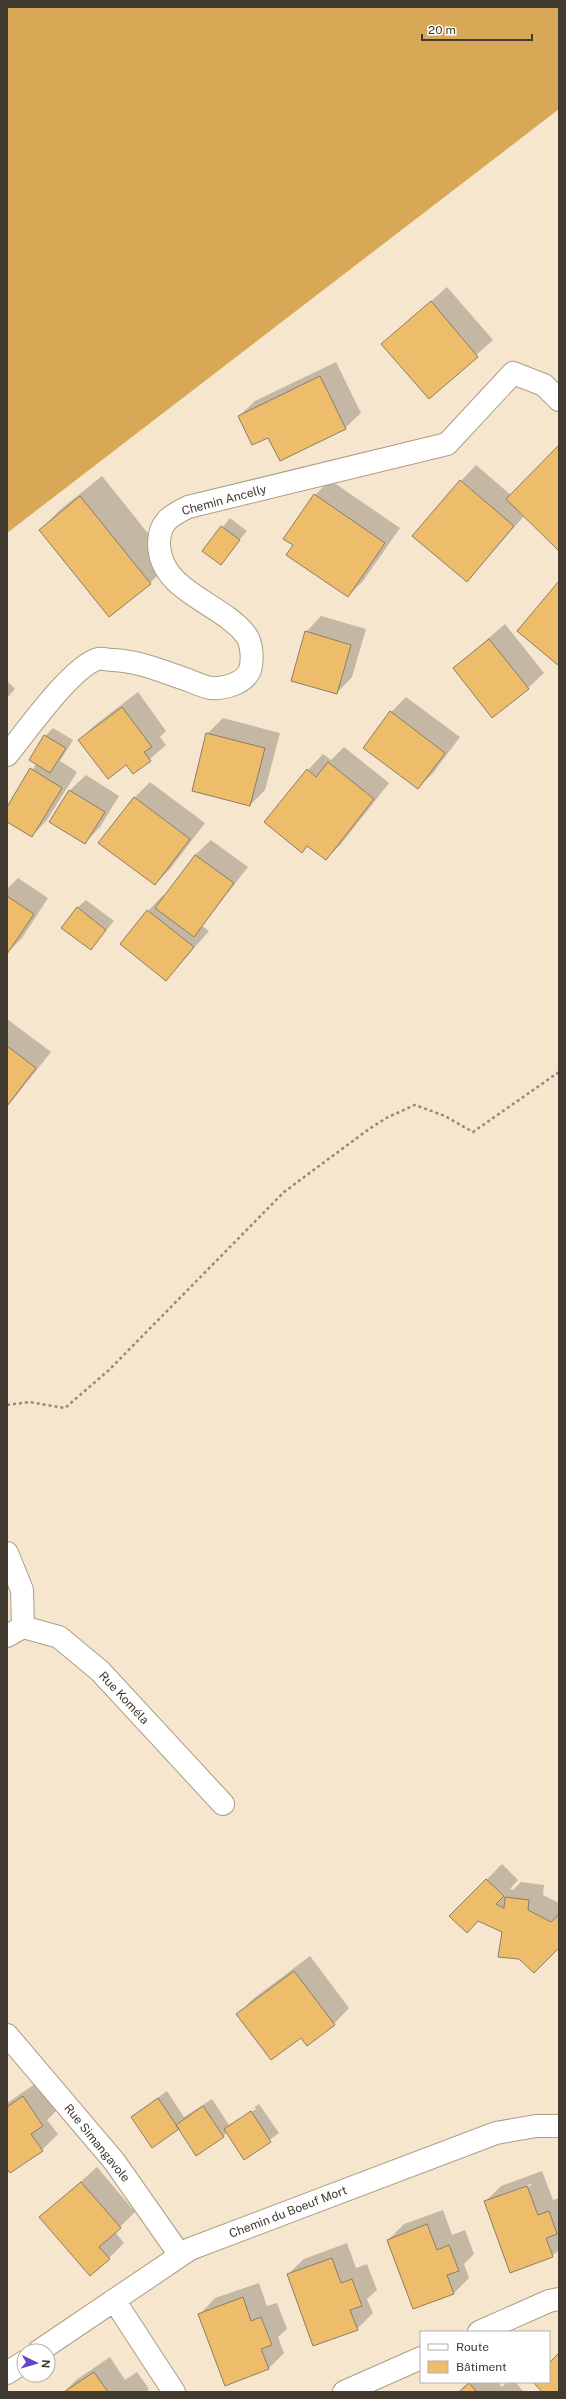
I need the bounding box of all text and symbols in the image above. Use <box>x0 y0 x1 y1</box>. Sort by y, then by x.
scale bar <box>422 16 532 42</box>
text: 20 m <box>428 23 456 37</box>
street label: Chemin Ancelly <box>180 482 269 518</box>
street label: Rue Koméla <box>96 1669 152 1727</box>
street label: Rue Simangavole <box>61 2101 133 2185</box>
street label: Chemin du Boeuf Mort <box>227 2183 349 2241</box>
legend <box>420 2331 550 2383</box>
text: Route <box>456 2340 489 2354</box>
north arrow <box>16 2343 56 2383</box>
text: N <box>40 2359 52 2369</box>
text: Bâtiment <box>456 2360 507 2374</box>

